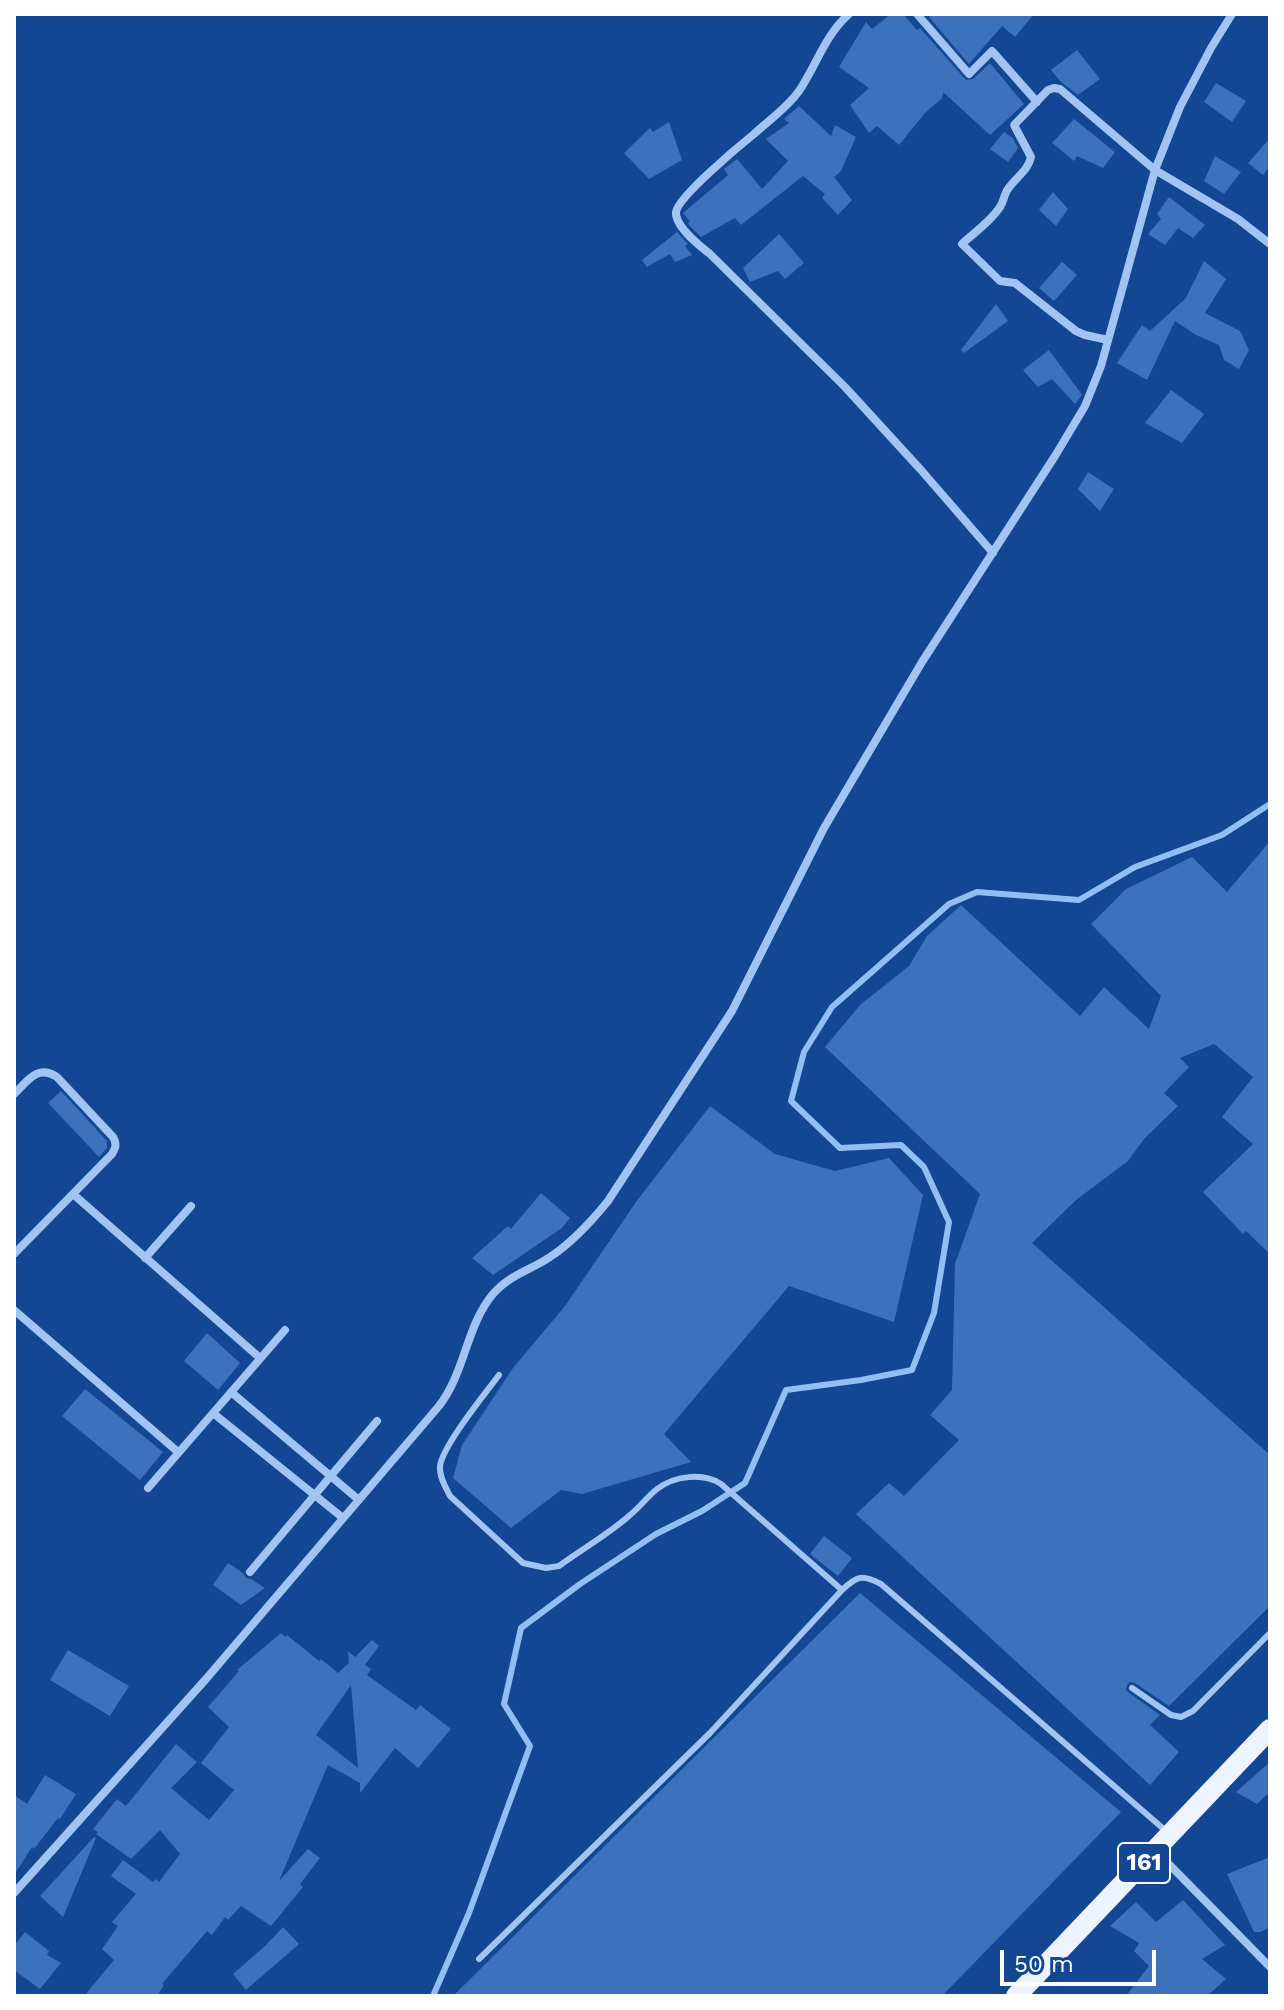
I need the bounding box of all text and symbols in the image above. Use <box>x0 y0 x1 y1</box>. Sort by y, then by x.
road number: 161 <box>1118 1843 1170 1883</box>
scale bar <box>1004 1934 1160 1984</box>
text: 50 m <box>1014 1950 1074 1978</box>

